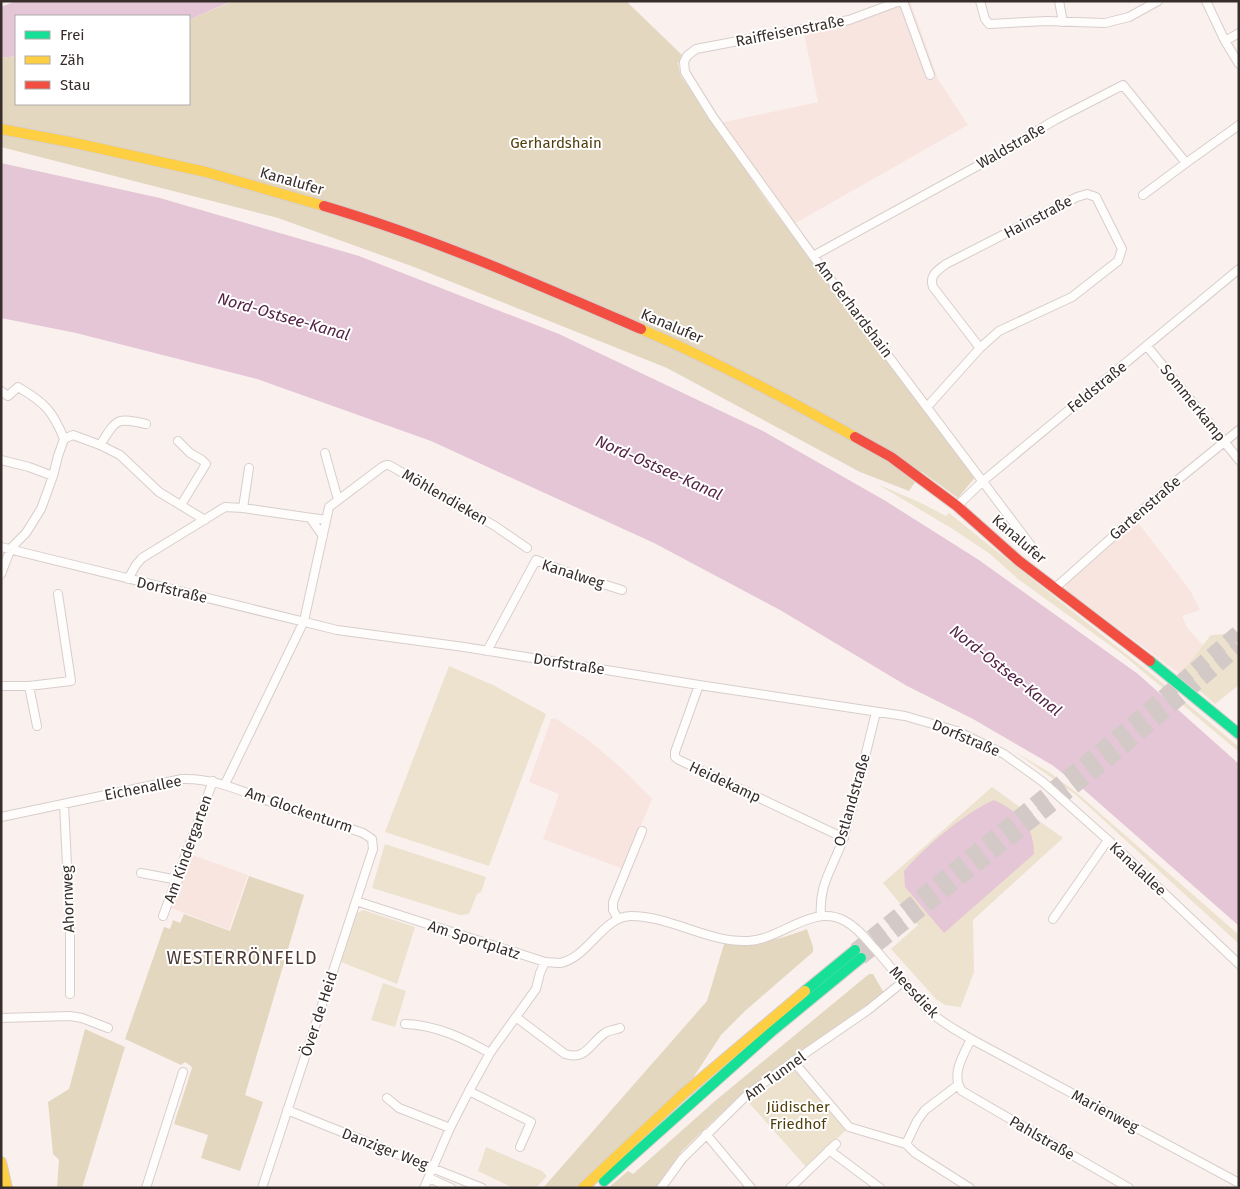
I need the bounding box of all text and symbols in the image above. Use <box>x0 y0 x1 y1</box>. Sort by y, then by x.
street label: Raiffeisenstraße <box>734 12 846 50</box>
legend <box>15 15 190 105</box>
text: Frei <box>60 26 85 44</box>
text: Zäh <box>60 51 85 69</box>
text: Stau <box>60 76 90 94</box>
street label: Waldstraße <box>974 119 1048 173</box>
park label: Gerhardshain <box>510 134 602 152</box>
street label: Kanalufer <box>258 163 326 199</box>
street label: Hainstraße <box>1001 192 1075 242</box>
street label: Am Gerhardshain <box>812 257 896 361</box>
water label: Nord-Ostsee-Kanal <box>216 289 352 344</box>
street label: Kanalufer <box>638 305 706 347</box>
street label: Feldstraße <box>1064 358 1130 416</box>
street label: Sommerkamp <box>1156 361 1230 445</box>
water label: Nord-Ostsee-Kanal <box>593 431 725 504</box>
street label: Möhlendieken <box>399 465 491 529</box>
street label: Gartenstraße <box>1106 472 1184 544</box>
street label: Kanalufer <box>988 511 1050 567</box>
street label: Kanalweg <box>539 555 607 593</box>
street label: Dorfstraße <box>135 573 209 607</box>
water label: Nord-Ostsee-Kanal <box>946 621 1065 720</box>
street label: Dorfstraße <box>532 649 606 679</box>
street label: Dorfstraße <box>929 716 1003 760</box>
street label: Ostlandstraße <box>830 751 874 849</box>
street label: Heidekamp <box>686 758 764 806</box>
street label: Eichenallee <box>103 772 183 804</box>
street label: Am Glockenturm <box>243 783 355 837</box>
street label: Am Kindergarten <box>160 793 216 905</box>
street label: Kanalallee <box>1106 838 1170 900</box>
street label: Ahornweg <box>58 865 78 933</box>
street label: Am Sportplatz <box>426 917 523 964</box>
district label: WESTERRÖNFELD <box>166 947 318 969</box>
street label: Meesdiek <box>886 962 943 1022</box>
street label: Över de Heid <box>297 969 341 1059</box>
street label: Am Tunnel <box>741 1047 810 1104</box>
street label: Marienweg <box>1068 1086 1142 1136</box>
park label: Jüdischer Friedhof <box>766 1098 830 1133</box>
street label: Pahlstraße <box>1006 1112 1078 1164</box>
street label: Danziger Weg <box>339 1124 431 1174</box>

